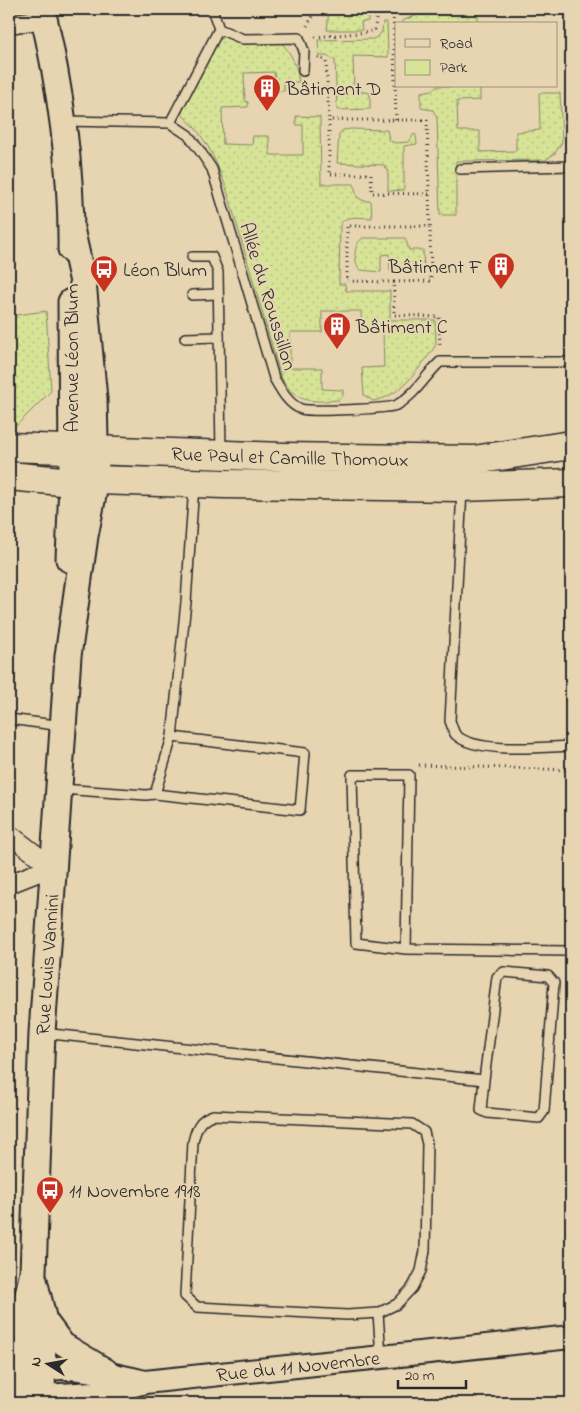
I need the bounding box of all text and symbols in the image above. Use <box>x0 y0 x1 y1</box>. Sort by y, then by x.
legend <box>395 22 558 88</box>
text: Road <box>440 33 473 55</box>
text: Park <box>440 57 468 79</box>
building icon: Bâtiment D <box>252 73 282 112</box>
place label: Bâtiment D <box>285 76 381 105</box>
street label: Allée du Roussillon <box>230 219 303 374</box>
building icon: Bâtiment F <box>486 251 516 290</box>
bus stop icon: Léon Blum <box>89 254 119 293</box>
place label: Bâtiment F <box>387 254 482 283</box>
place label: Léon Blum <box>123 257 207 286</box>
street label: Avenue Léon Blum <box>59 284 88 432</box>
building icon: Bâtiment C <box>322 311 352 350</box>
place label: Bâtiment C <box>355 314 448 343</box>
street label: Rue Paul et Camille Thomoux <box>171 441 409 476</box>
street label: Rue Louis Vannini <box>30 893 69 1036</box>
bus stop icon: 11 Novembre 1918 <box>35 1175 65 1214</box>
place label: 11 Novembre 1918 <box>69 1178 200 1207</box>
north arrow <box>22 1340 72 1390</box>
street label: Rue du 11 Novembre <box>215 1345 382 1391</box>
text: N <box>26 1355 48 1368</box>
scale bar <box>398 1357 465 1389</box>
text: 20 m <box>405 1365 435 1387</box>

